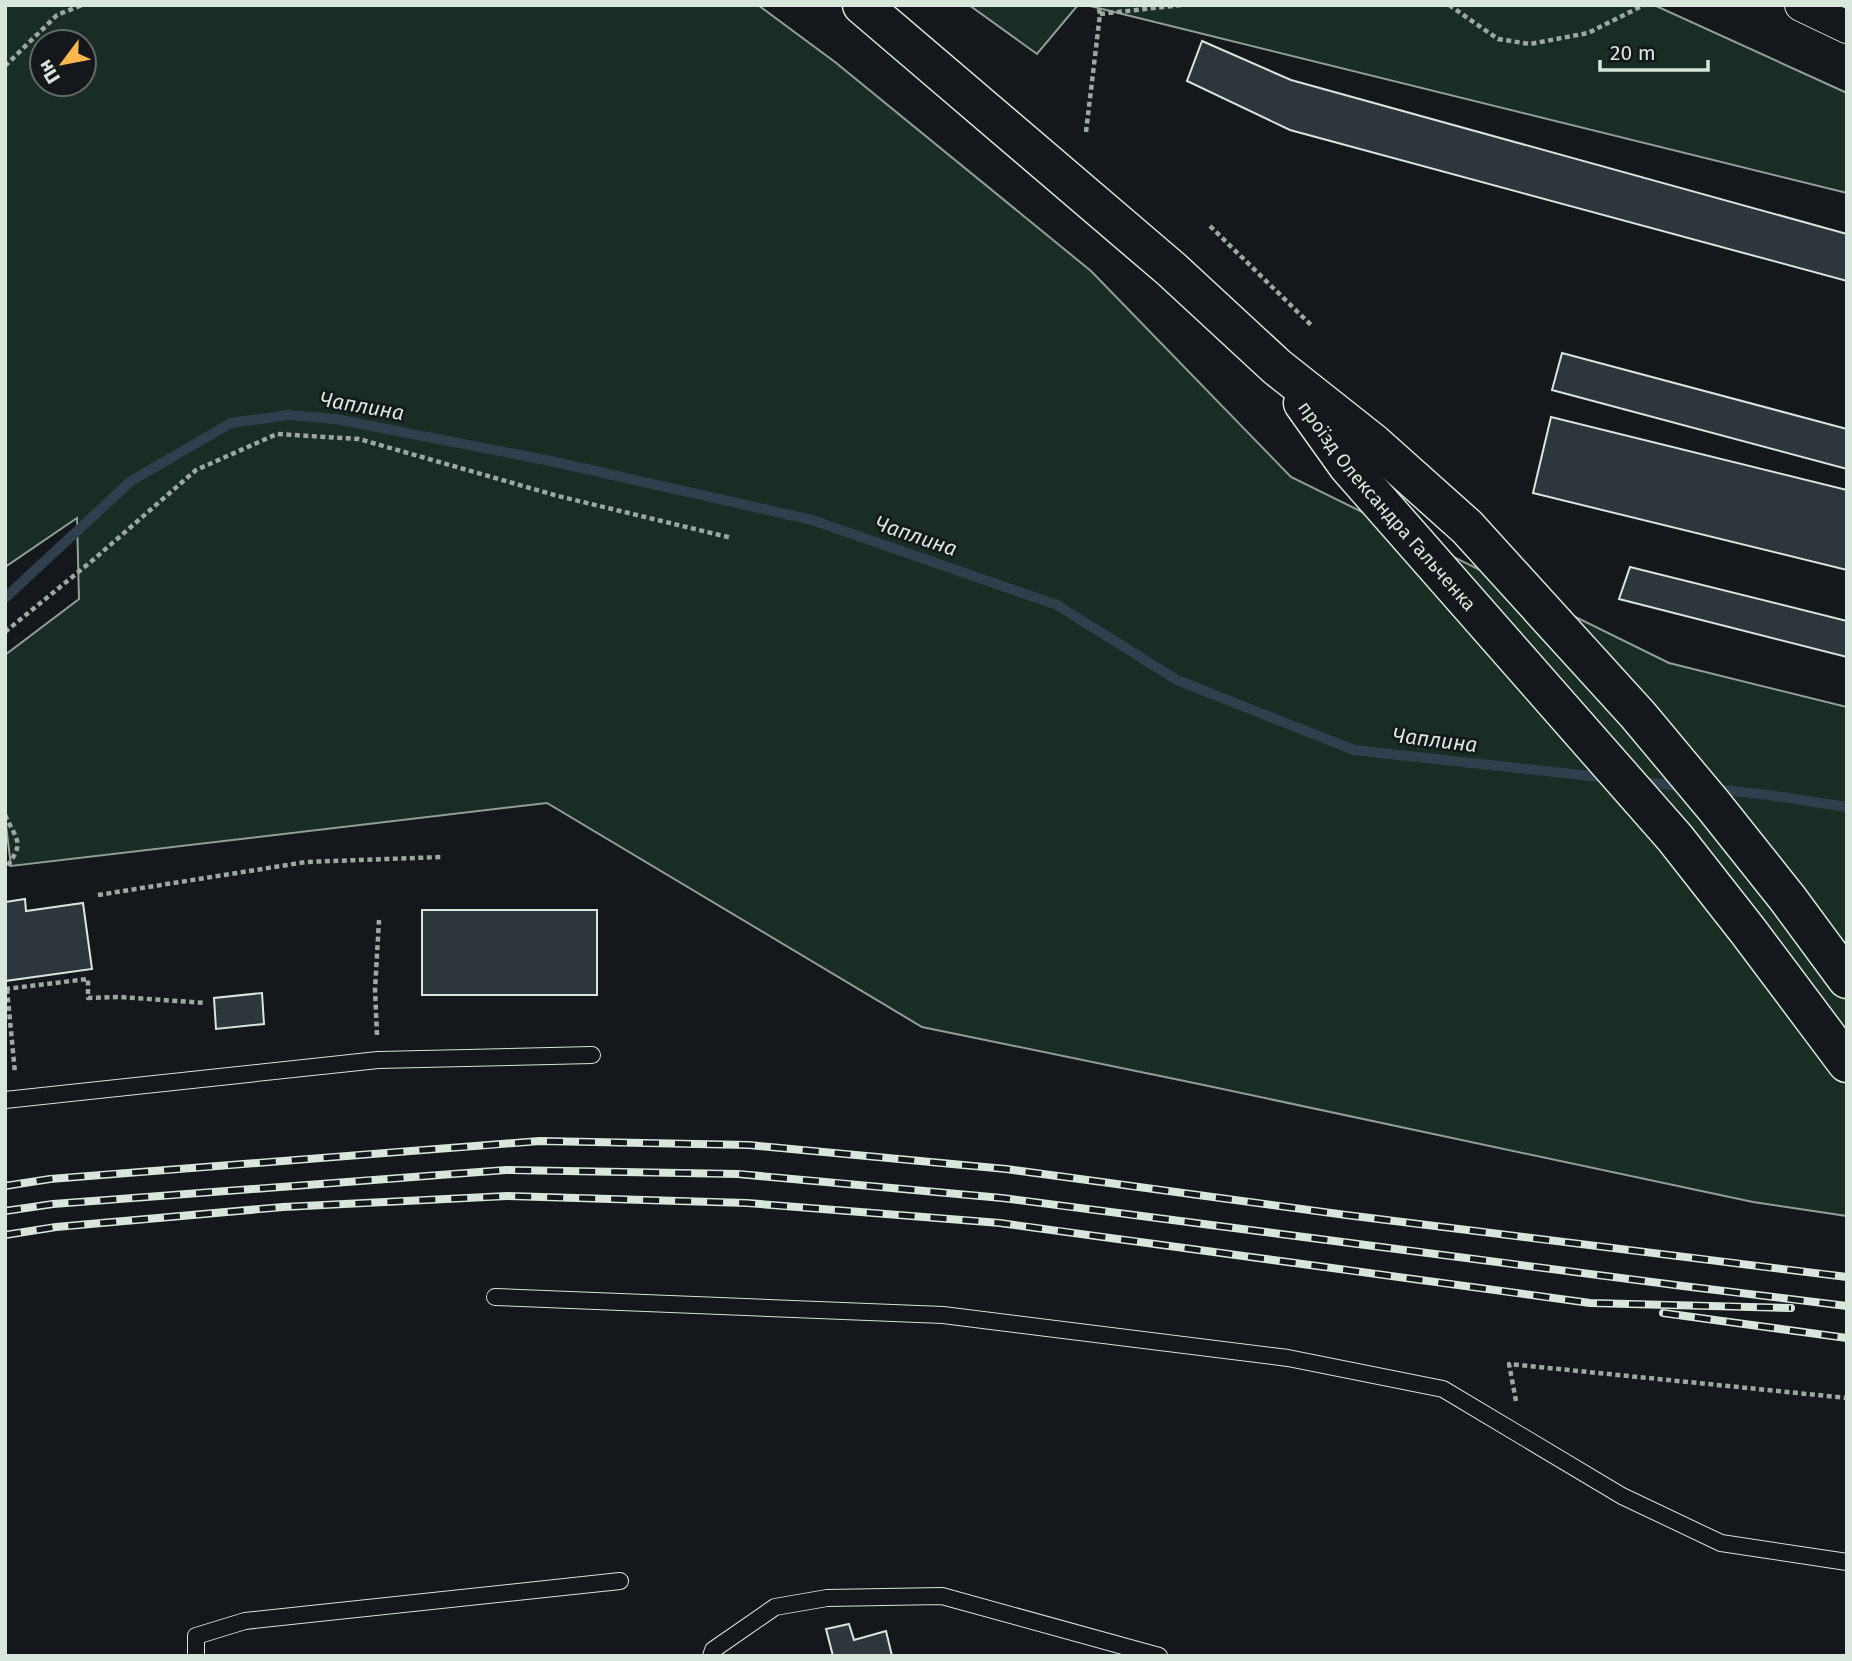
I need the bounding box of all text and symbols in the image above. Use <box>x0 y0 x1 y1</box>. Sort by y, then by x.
north arrow <box>28 28 98 98</box>
scale bar <box>1600 28 1708 72</box>
text: 20 m <box>1610 40 1656 66</box>
text: Пн <box>33 56 65 88</box>
water label: Чаплина <box>318 386 406 426</box>
street label: проїзд Олександра Гальченка <box>1294 396 1481 615</box>
water label: Чаплина <box>871 510 961 562</box>
water label: Чаплина <box>1391 722 1479 758</box>

